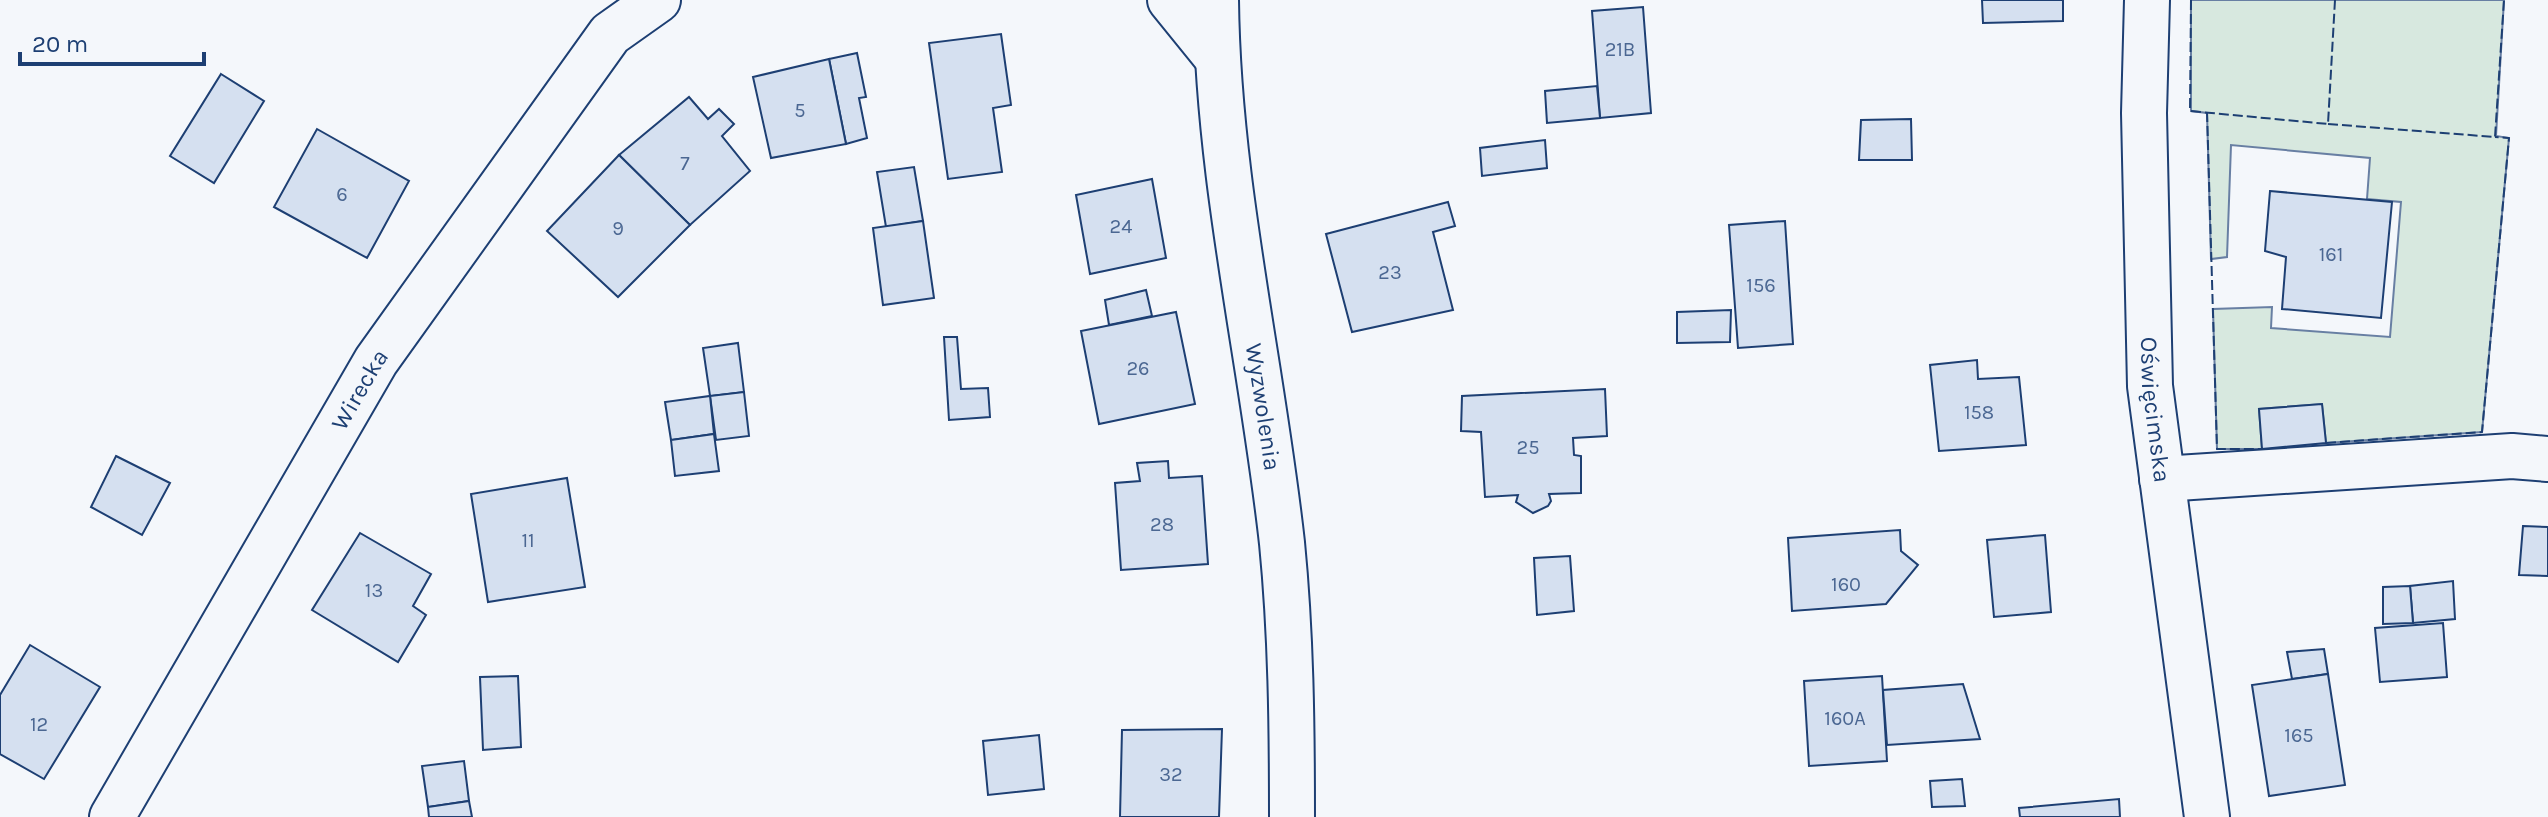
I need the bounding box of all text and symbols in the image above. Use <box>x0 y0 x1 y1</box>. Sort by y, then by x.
scale bar <box>20 16 204 66</box>
text: 20 m <box>32 30 88 58</box>
house number: 21B <box>1605 38 1635 61</box>
house number: 5 <box>794 99 806 122</box>
house number: 7 <box>680 152 690 175</box>
house number: 6 <box>336 183 348 206</box>
house number: 24 <box>1110 215 1132 238</box>
house number: 9 <box>612 217 624 240</box>
house number: 161 <box>2319 243 2343 266</box>
house number: 23 <box>1378 261 1402 284</box>
house number: 156 <box>1746 274 1776 297</box>
street label: Oświęcimska <box>2135 336 2177 484</box>
street label: Wyzwolenia <box>1240 341 1287 472</box>
street label: Wirecka <box>325 344 394 435</box>
house number: 26 <box>1126 357 1150 380</box>
house number: 158 <box>1964 401 1994 424</box>
house number: 25 <box>1517 436 1539 459</box>
house number: 28 <box>1150 513 1174 536</box>
house number: 11 <box>521 529 535 552</box>
house number: 160 <box>1831 573 1861 596</box>
house number: 13 <box>365 579 383 602</box>
house number: 160A <box>1824 707 1866 730</box>
house number: 12 <box>30 713 48 736</box>
house number: 165 <box>2284 724 2314 747</box>
house number: 32 <box>1159 763 1183 786</box>

